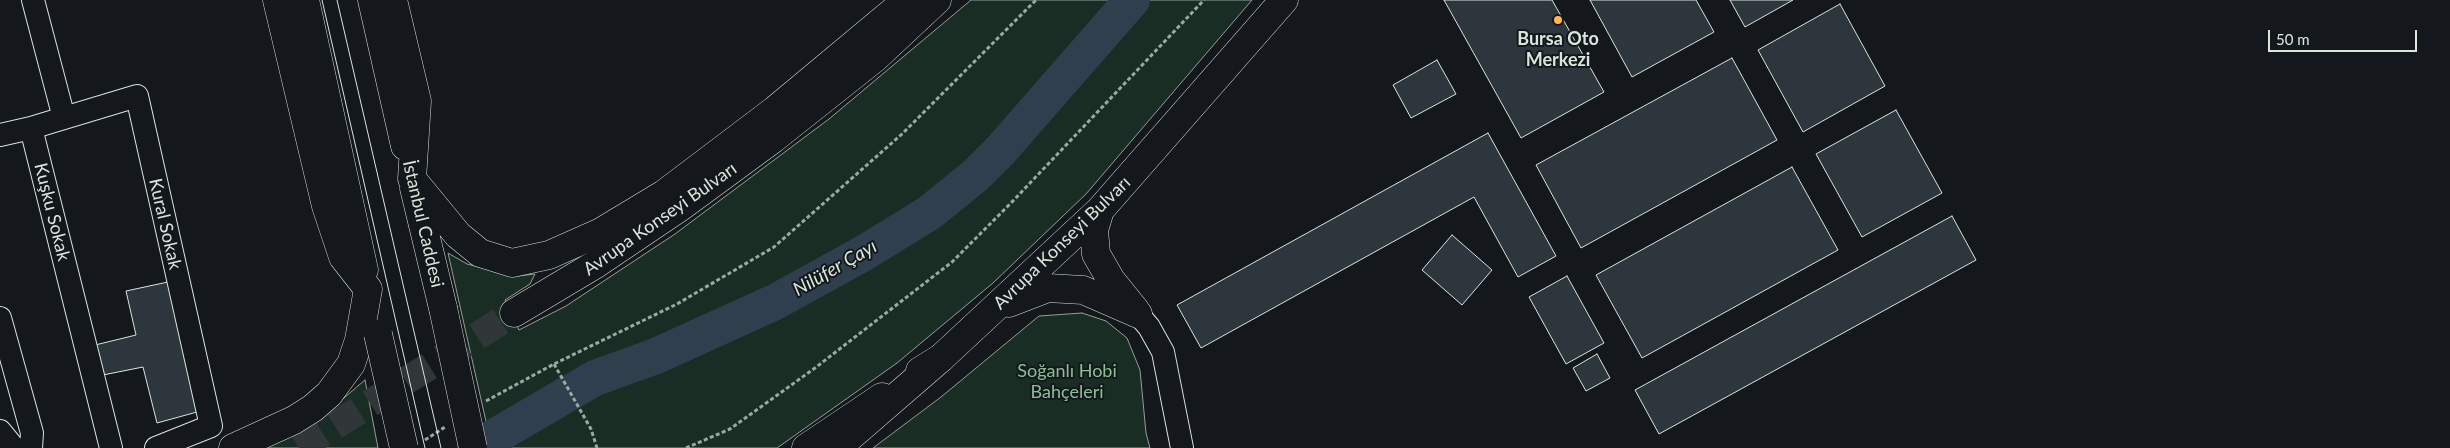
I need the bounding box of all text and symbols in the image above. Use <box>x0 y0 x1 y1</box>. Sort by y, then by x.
marker: Bursa Oto Merkezi <box>1552 14 1564 26</box>
scale bar <box>2270 20 2419 52</box>
place label: Bursa Oto Merkezi <box>1517 28 1599 70</box>
text: 50 m <box>2276 30 2310 48</box>
street label: İstanbul Caddesi <box>398 158 448 290</box>
street label: Avrupa Konseyi Bulvarı <box>579 158 741 280</box>
street label: Kuşku Sokak <box>29 161 75 263</box>
street label: Avrupa Konseyi Bulvarı <box>989 172 1135 314</box>
street label: Kural Sokak <box>144 176 186 272</box>
water label: Nilüfer Çayı <box>789 235 881 301</box>
park label: Soğanlı Hobi Bahçeleri <box>1017 360 1117 402</box>

